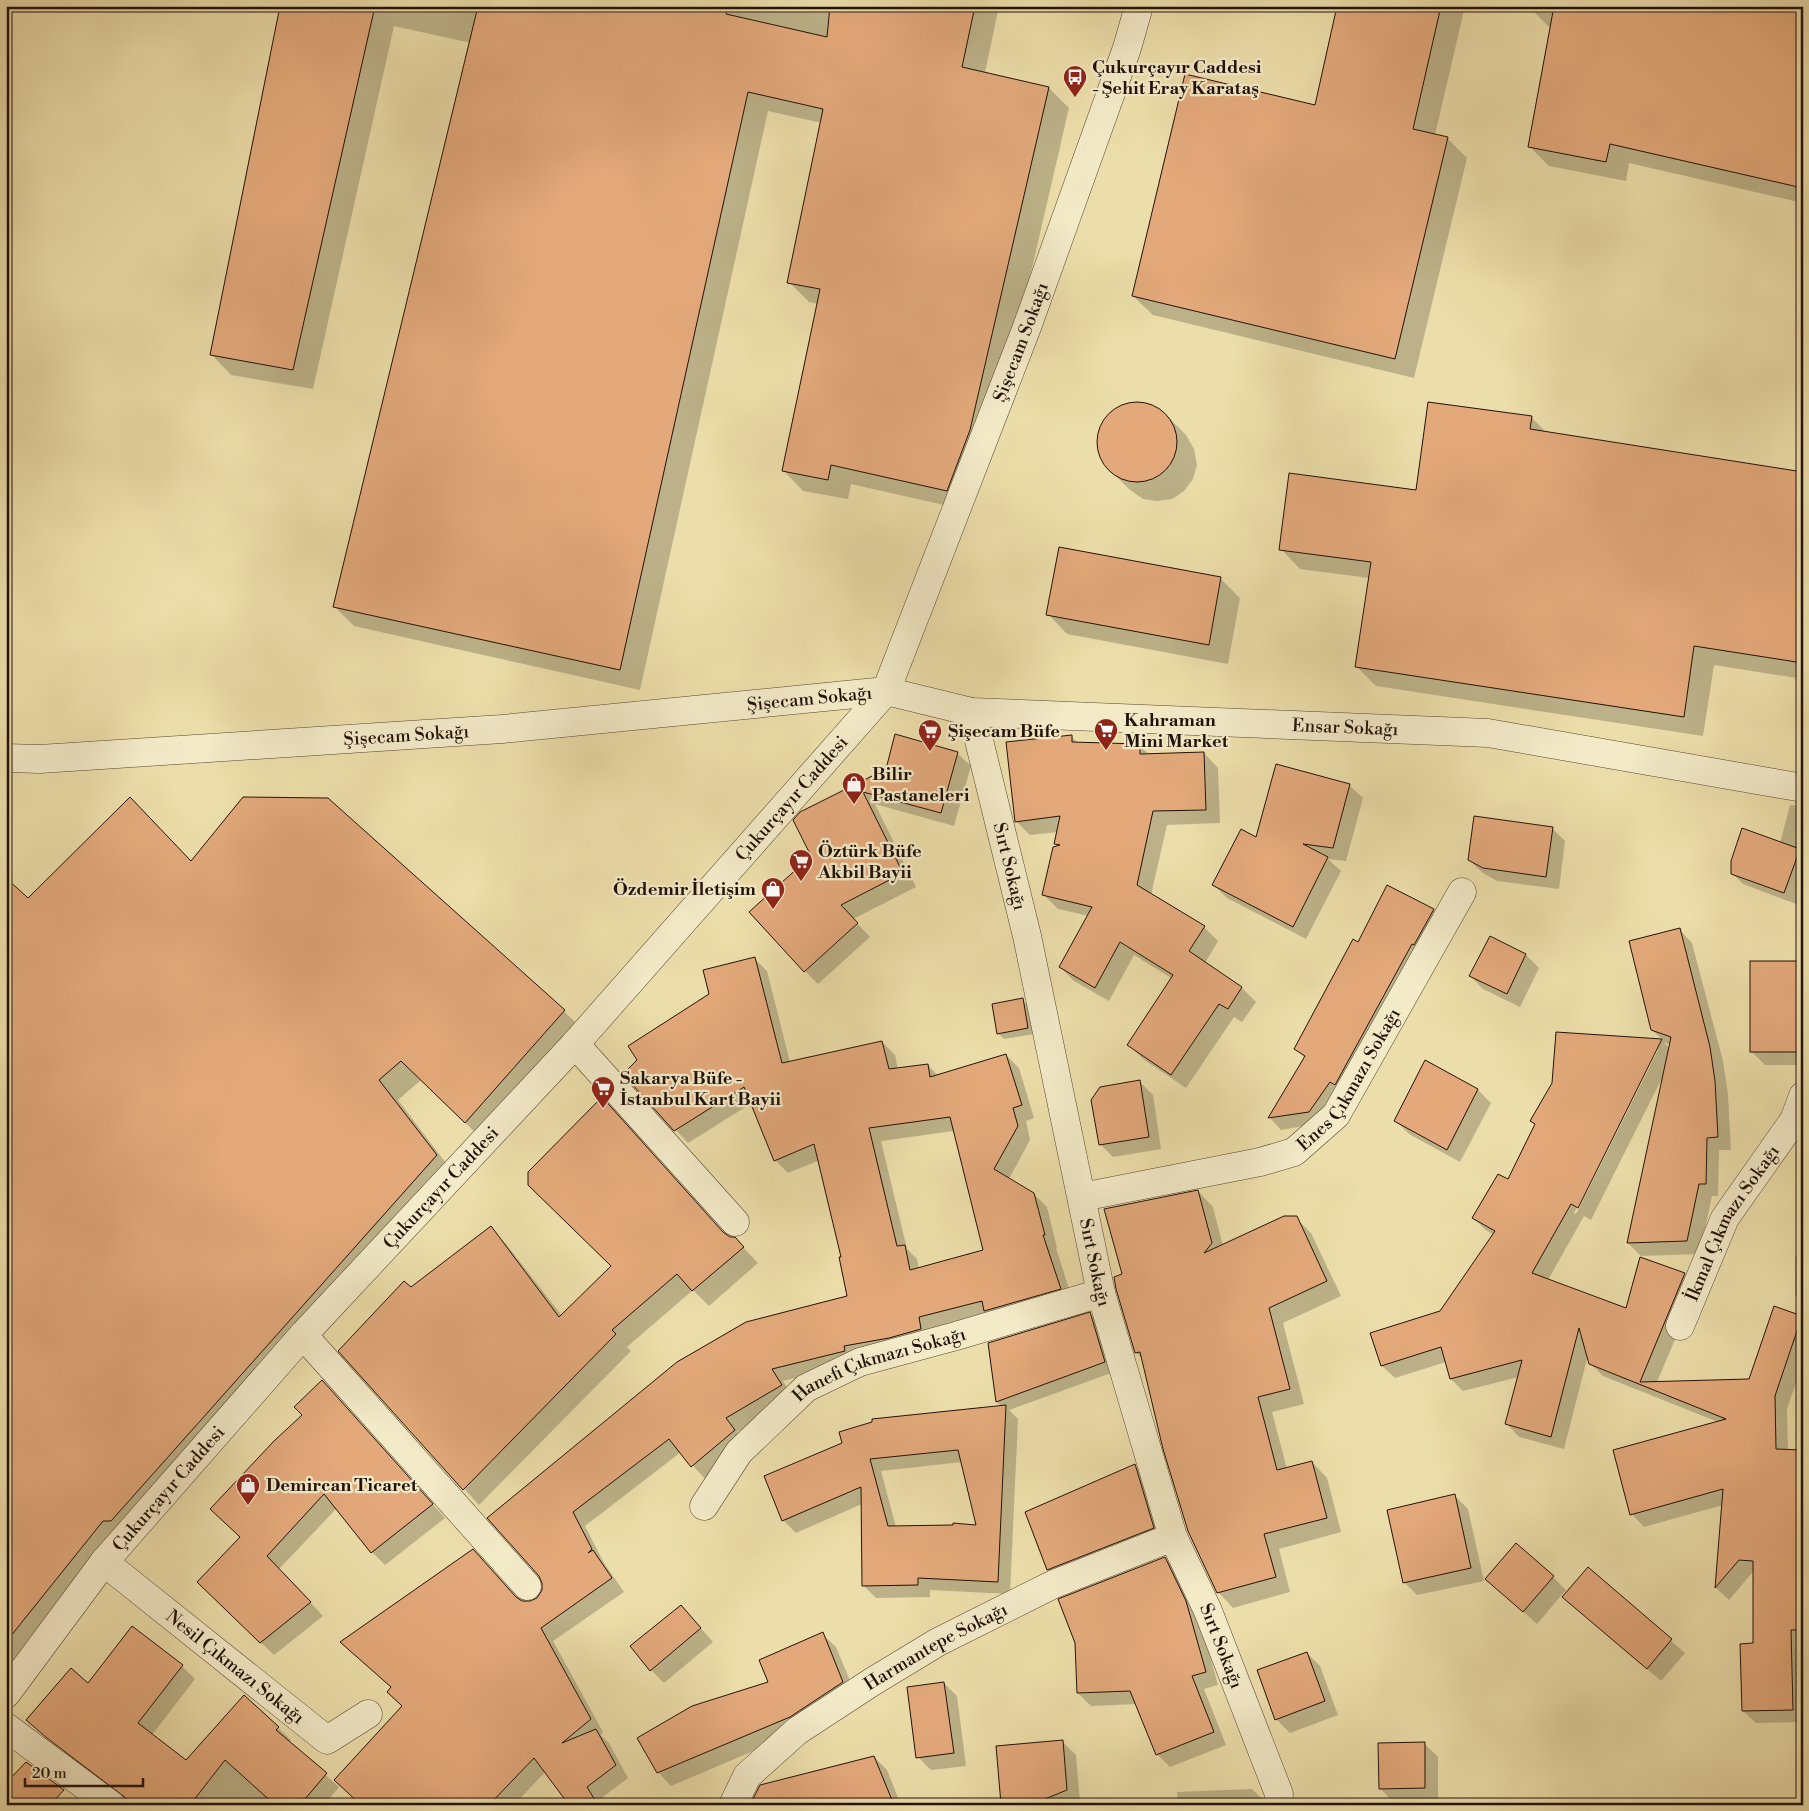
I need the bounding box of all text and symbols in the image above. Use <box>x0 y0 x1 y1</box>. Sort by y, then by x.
place label: Çukurçayır Caddesi - Şehit Eray Karataş <box>1092 56 1262 100</box>
bus stop icon: Çukurçayır Caddesi - Şehit Eray Karataş <box>1062 64 1088 98</box>
street label: Şişecam Sokağı <box>988 279 1054 405</box>
street label: Şişecam Sokağı <box>746 681 873 717</box>
place label: Kahraman Mini Market <box>1124 709 1229 753</box>
street label: Ensar Sokağı <box>1292 714 1399 741</box>
supermarket icon: Kahraman Mini Market <box>1093 717 1119 751</box>
supermarket icon: Şişecam Büfe <box>917 718 943 752</box>
street label: Şişecam Sokağı <box>343 720 470 751</box>
place label: Şişecam Büfe <box>948 720 1060 743</box>
street label: Çukurçayır Caddesi <box>730 731 853 866</box>
place label: Bilir Pastaneleri <box>872 763 970 807</box>
shop icon: Bilir Pastaneleri <box>841 771 867 805</box>
street label: Sırt Sokağı <box>988 820 1031 913</box>
place label: Öztürk Büfe Akbil Bayii <box>817 840 922 884</box>
supermarket icon: Öztürk Büfe Akbil Bayii <box>788 848 814 882</box>
shop icon: Özdemir İletişim <box>760 876 786 910</box>
place label: Özdemir İletişim <box>613 878 757 901</box>
street label: Enes Çıkmazı Sokağı <box>1292 1004 1406 1156</box>
place label: Sakarya Büfe - İstanbul Kart Bayii <box>620 1067 781 1111</box>
supermarket icon: Sakarya Büfe - İstanbul Kart Bayii <box>590 1075 616 1109</box>
street label: Çukurçayır Caddesi <box>378 1122 504 1254</box>
street label: İkmal Çıkmazı Sokağı <box>1681 1141 1785 1305</box>
street label: Sırt Sokağı <box>1074 1216 1115 1309</box>
street label: Hanefi Çıkmazı Sokağı <box>788 1323 969 1407</box>
street label: Çukurçayır Caddesi <box>107 1421 230 1557</box>
shop icon: Demircan Ticaret <box>235 1472 261 1506</box>
place label: Demircan Ticaret <box>266 1474 418 1497</box>
street label: Harmantepe Sokağı <box>860 1598 1011 1696</box>
street label: Sırt Sokağı <box>1194 1600 1248 1692</box>
street label: Nesil Çıkmazı Sokağı <box>161 1605 309 1730</box>
scale bar <box>25 1756 142 1788</box>
text: 20 m <box>32 1764 67 1783</box>

